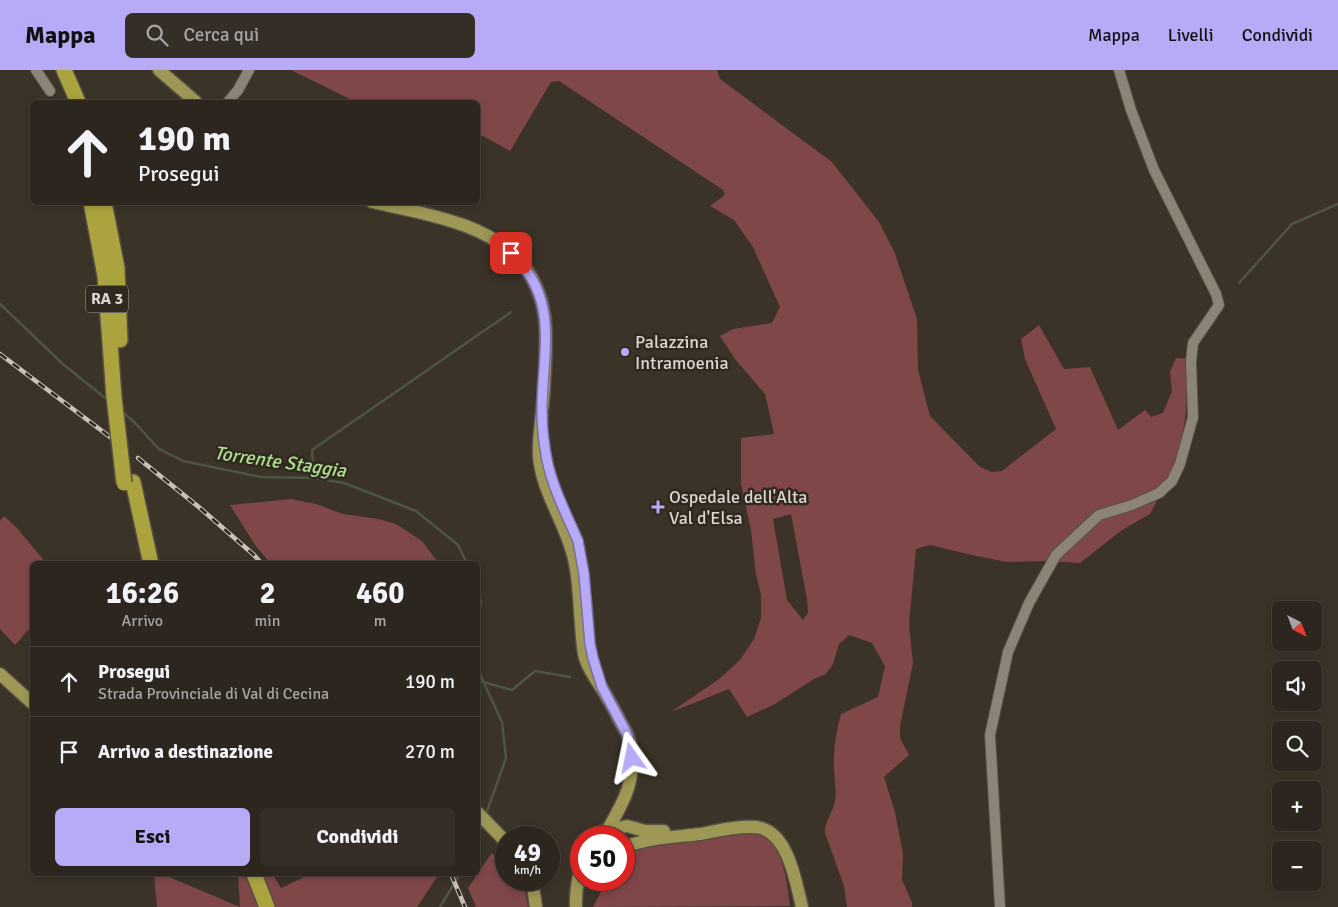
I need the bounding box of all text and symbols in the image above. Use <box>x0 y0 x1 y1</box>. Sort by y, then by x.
search box <box>125 13 475 58</box>
text: Mappa <box>25 20 95 50</box>
icon: search <box>143 21 171 49</box>
text: Cerca qui <box>183 23 259 47</box>
text: Mappa <box>1088 24 1140 46</box>
text: Livelli <box>1168 24 1214 46</box>
text: Condividi <box>1242 24 1313 46</box>
text: 190 m <box>138 117 231 160</box>
icon: ahead <box>55 120 120 185</box>
text: Prosegui <box>138 160 219 187</box>
pin <box>490 232 532 274</box>
icon: arrive <box>497 239 525 267</box>
road number: RA 3 <box>86 285 128 312</box>
place label: Palazzina Intramoenia <box>635 331 729 374</box>
marker: Palazzina Intramoenia <box>619 346 631 358</box>
water label: Torrente Staggia <box>213 441 349 483</box>
place label: Ospedale dell'Alta Val d'Elsa <box>669 486 807 529</box>
marker: Ospedale dell'Alta Val d'Elsa <box>651 500 665 514</box>
text: 16:26 <box>105 575 179 612</box>
text: 2 <box>259 575 276 612</box>
text: 460 <box>356 575 404 612</box>
north arrow <box>1272 601 1322 651</box>
map controls <box>1272 601 1322 891</box>
text: Arrivo <box>122 611 163 631</box>
text: min <box>255 611 280 631</box>
text: m <box>374 611 387 631</box>
text: Prosegui <box>98 660 170 684</box>
button: sound <box>1272 661 1322 711</box>
icon: ahead <box>55 668 83 696</box>
text: 190 m <box>405 670 455 694</box>
text: Strada Provinciale di Val di Cecina <box>98 684 329 704</box>
button: search <box>1272 721 1322 771</box>
position arrow <box>605 731 657 783</box>
icon: arrive <box>55 738 83 766</box>
text: Arrivo a destinazione <box>98 740 273 764</box>
text: 270 m <box>405 740 455 764</box>
button: + <box>1272 781 1322 831</box>
button: Esci <box>55 808 250 866</box>
button: Condividi <box>260 808 455 866</box>
speed limit sign: 50 <box>570 826 635 891</box>
text: 49 <box>514 837 541 868</box>
button: − <box>1272 841 1322 891</box>
text: km/h <box>514 863 541 878</box>

